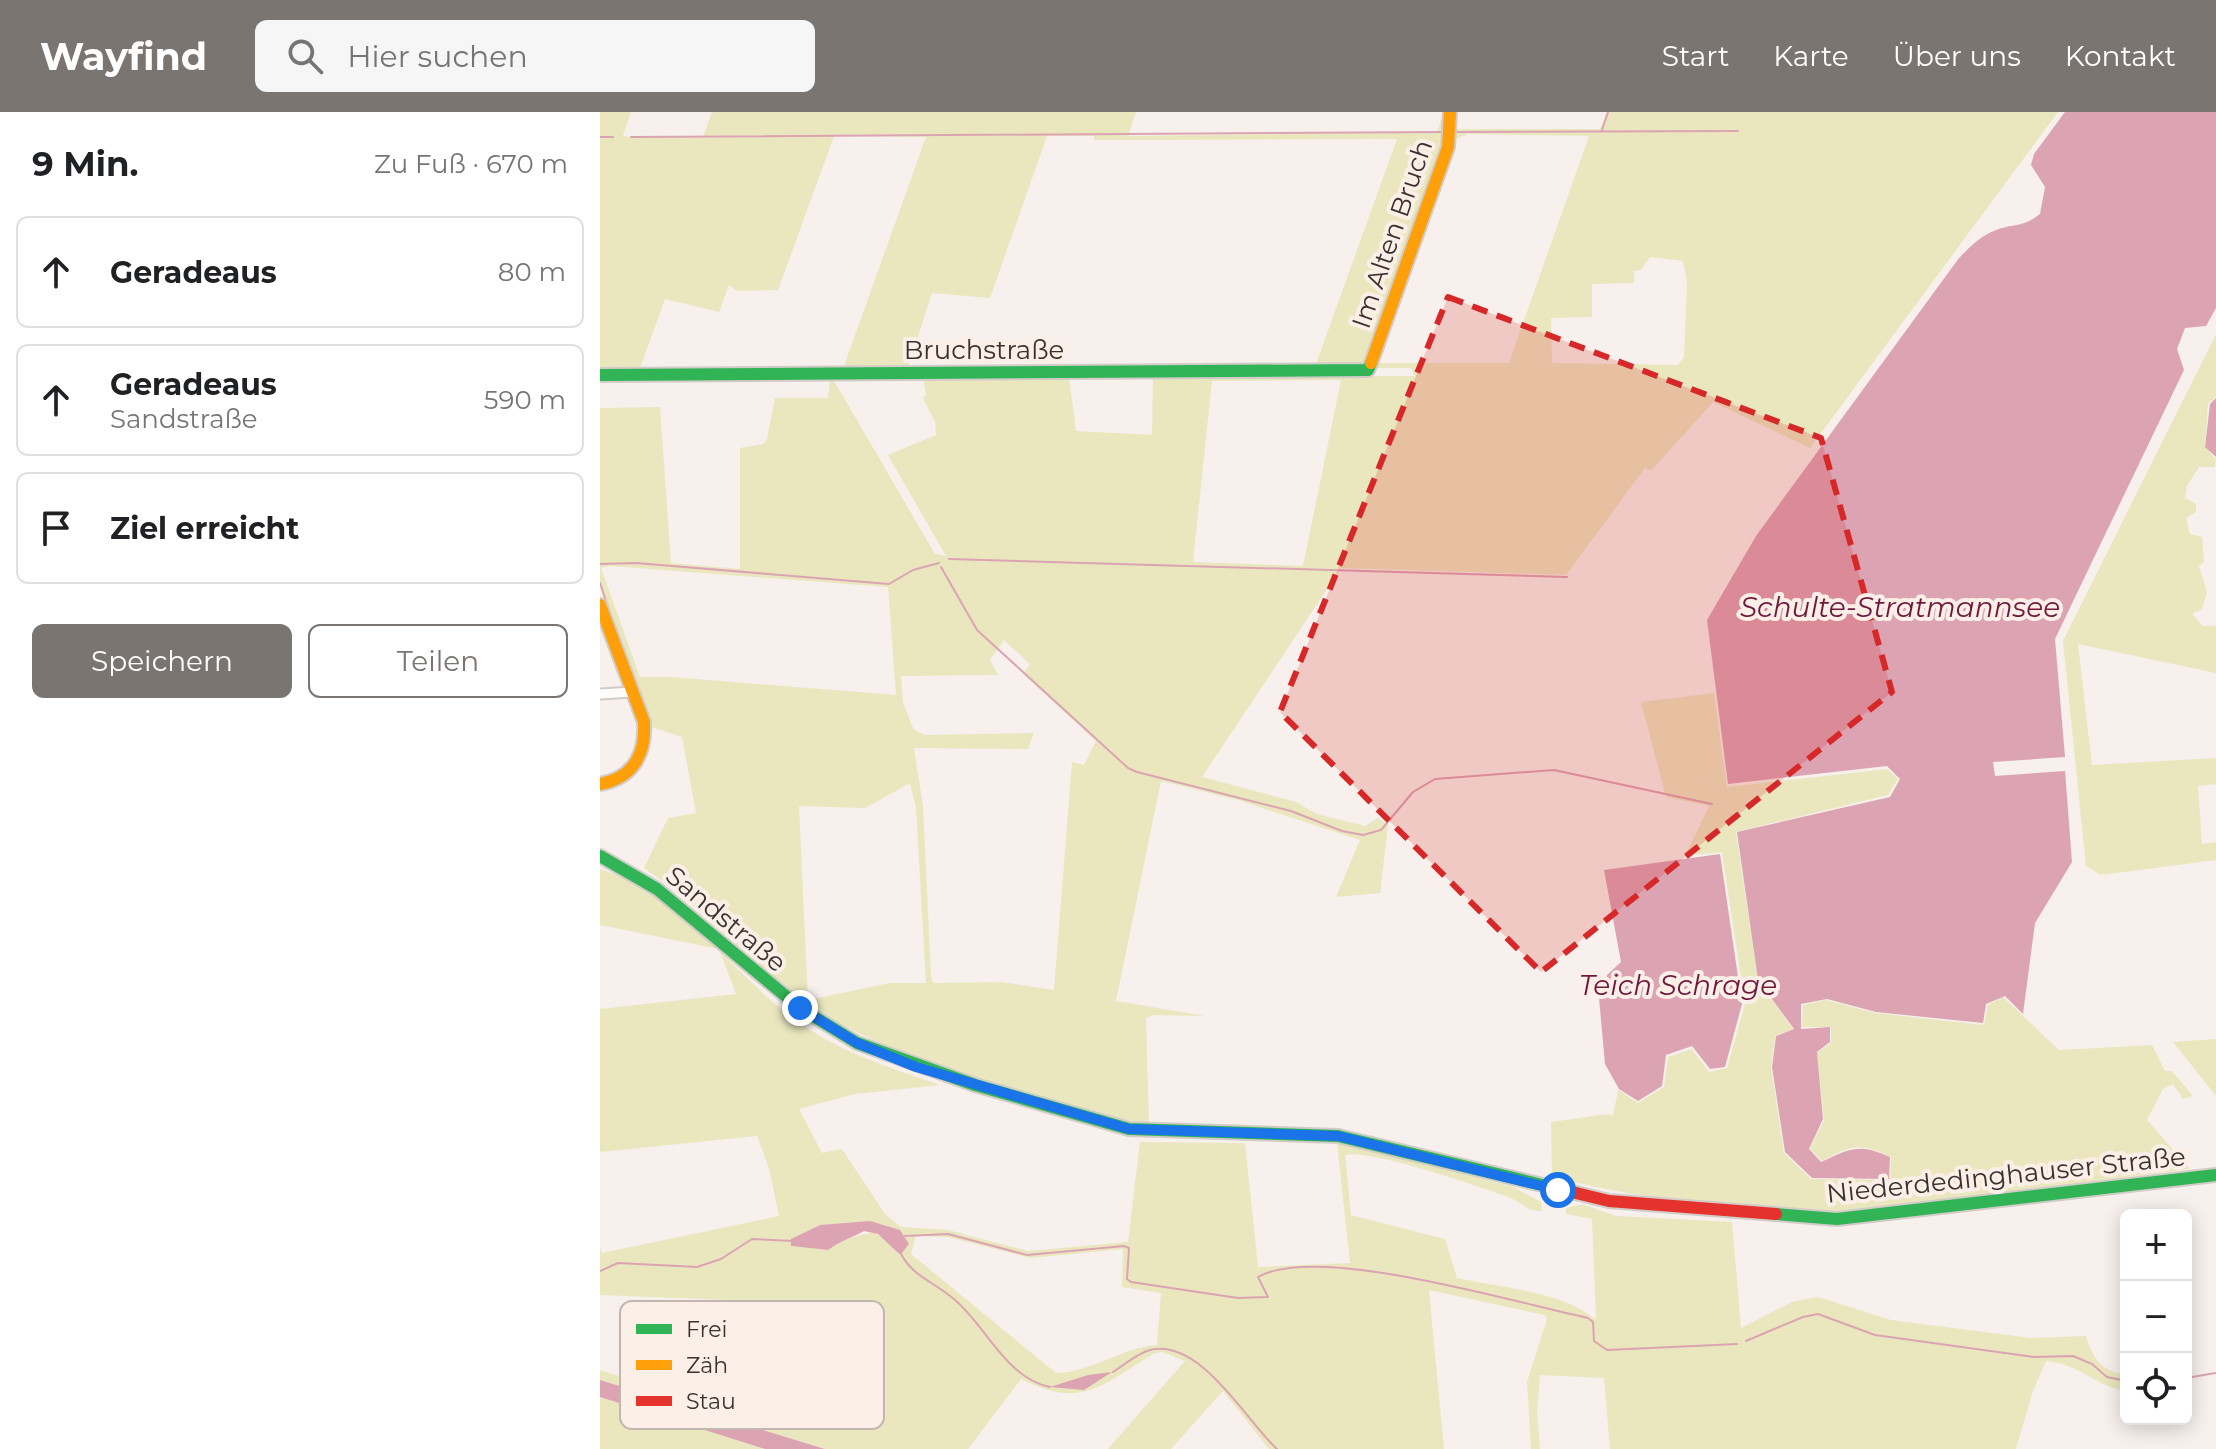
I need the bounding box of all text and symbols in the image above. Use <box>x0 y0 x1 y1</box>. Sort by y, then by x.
search box <box>255 20 815 92</box>
text: Wayfind <box>40 33 207 80</box>
icon: search <box>283 34 327 78</box>
text: Hier suchen <box>347 38 528 75</box>
text: Start <box>1662 39 1729 73</box>
text: Karte <box>1773 39 1849 73</box>
text: Über uns <box>1893 39 2021 73</box>
text: Kontakt <box>2065 39 2176 73</box>
street label: Im Alten Bruch <box>1345 135 1439 333</box>
text: 9 Min. <box>32 143 138 185</box>
text: Zu Fuß · 670 m <box>374 148 568 180</box>
icon: ahead <box>34 250 78 294</box>
text: Geradeaus <box>110 254 277 291</box>
text: 80 m <box>498 256 566 288</box>
street label: Bruchstraße <box>904 334 1064 366</box>
text: Geradeaus <box>110 366 277 403</box>
icon: ahead <box>34 378 78 422</box>
text: 590 m <box>484 384 566 416</box>
text: Sandstraße <box>110 403 258 435</box>
icon: arrive <box>34 506 78 550</box>
text: Ziel erreicht <box>110 510 299 547</box>
water label: Schulte-Stratmannsee <box>1740 590 2060 624</box>
button: Speichern <box>32 624 292 698</box>
button: Teilen <box>308 624 568 698</box>
street label: Sandstraße <box>659 859 793 979</box>
water label: Teich Schrage <box>1579 968 1777 1002</box>
route end <box>782 990 818 1026</box>
street label: Niederdedinghauser Straße <box>1825 1140 2187 1210</box>
route start <box>1540 1172 1576 1208</box>
map controls <box>2120 1209 2192 1425</box>
button: + <box>2120 1209 2192 1281</box>
button: − <box>2120 1281 2192 1353</box>
legend <box>620 1301 884 1429</box>
text: Frei <box>686 1316 727 1343</box>
text: Zäh <box>686 1352 728 1379</box>
button: locate <box>2120 1353 2192 1425</box>
text: Stau <box>686 1388 736 1415</box>

